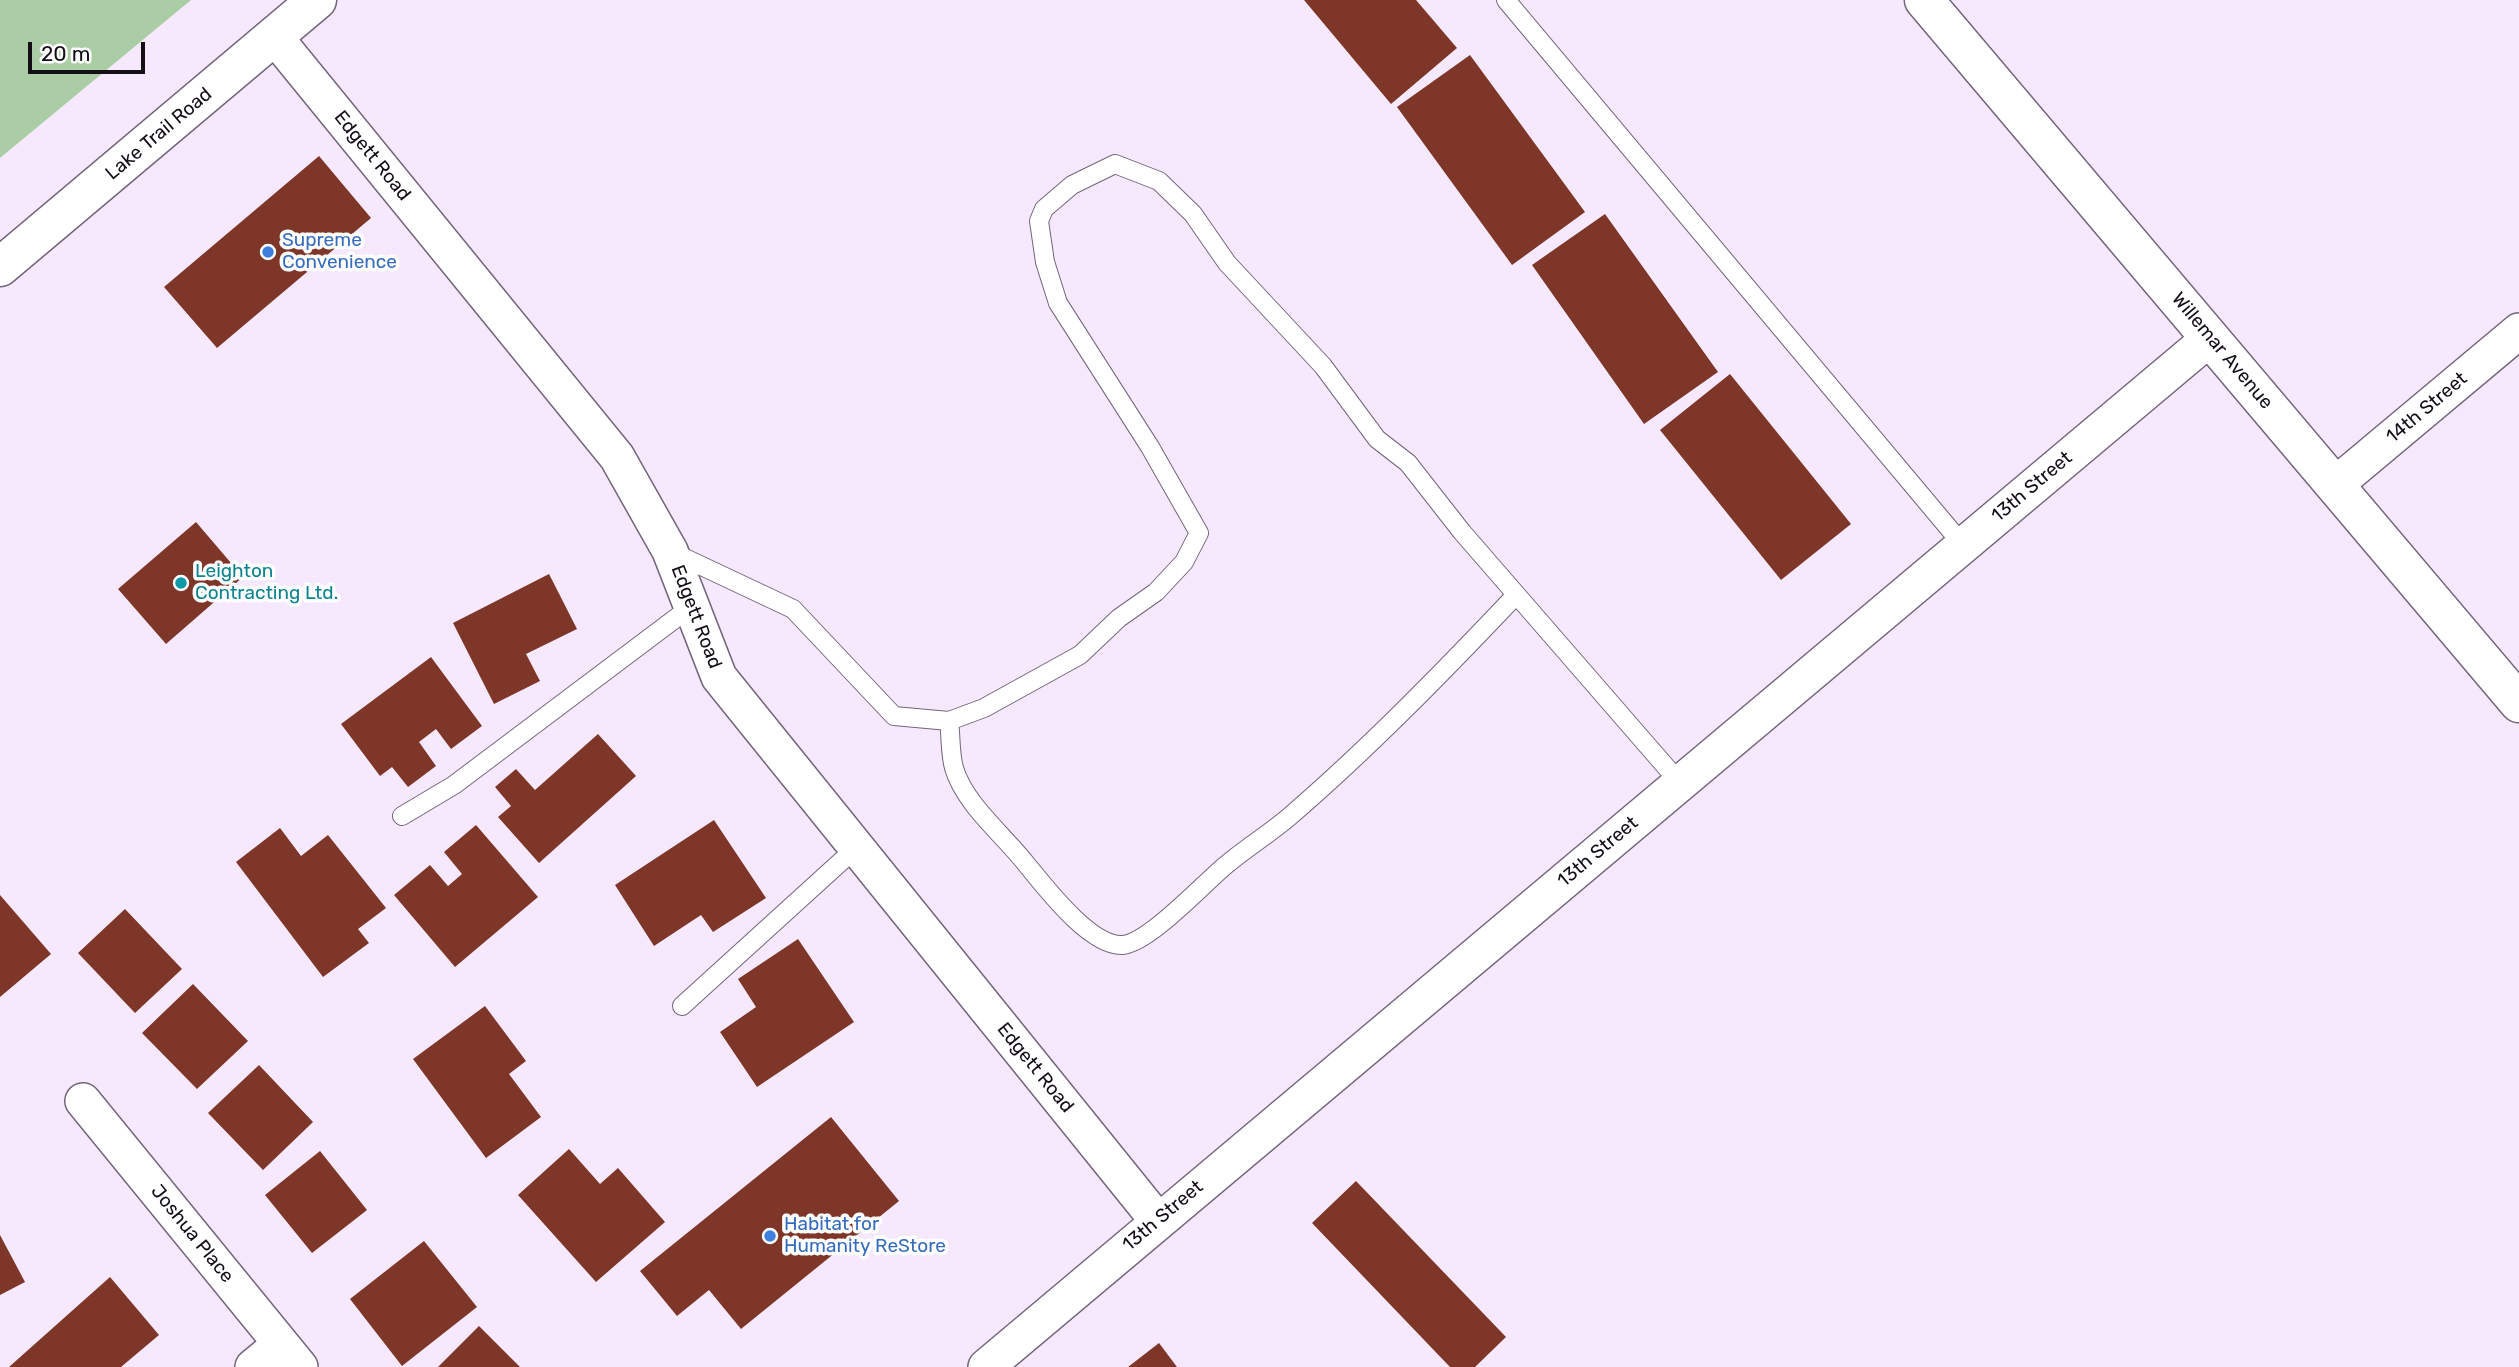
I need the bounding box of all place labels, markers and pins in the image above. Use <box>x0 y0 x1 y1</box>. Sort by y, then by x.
place label: Supreme Convenience <box>282 230 397 274</box>
marker: Supreme Convenience <box>260 244 276 260</box>
place label: Leighton Contracting Ltd. <box>195 561 338 605</box>
marker: Leighton Contracting Ltd. <box>173 575 189 591</box>
place label: Habitat for Humanity ReStore <box>784 1214 946 1258</box>
marker: Habitat for Humanity ReStore <box>762 1228 778 1244</box>

